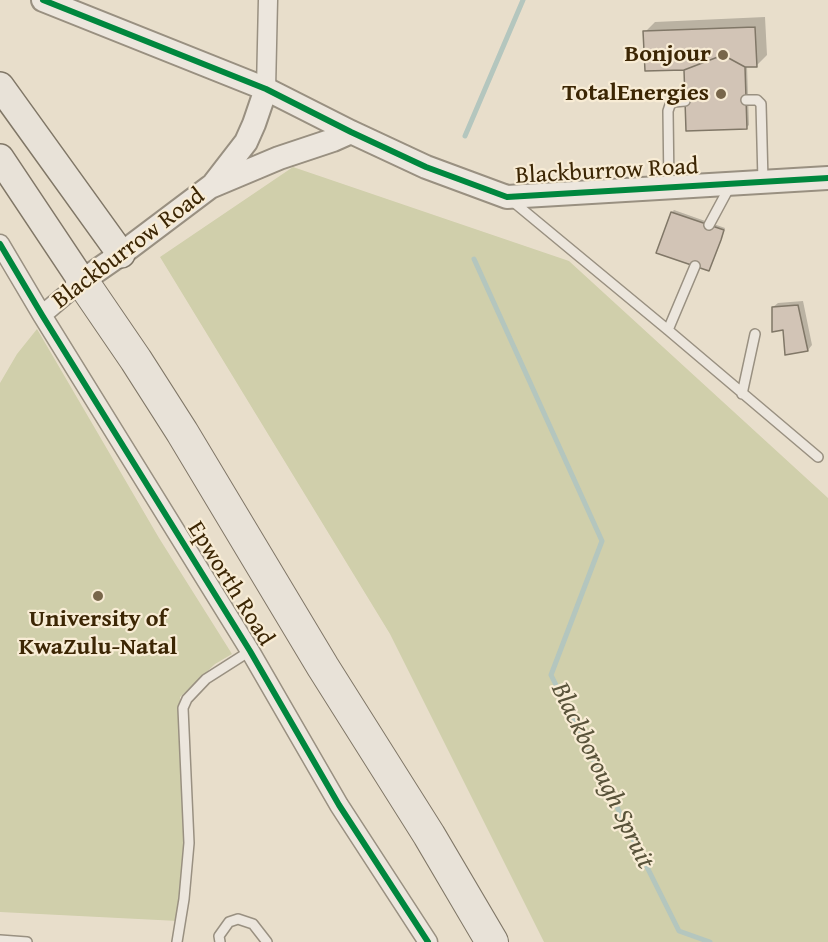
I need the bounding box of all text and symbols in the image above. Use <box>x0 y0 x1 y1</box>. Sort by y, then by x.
place label: Bonjour <box>624 41 711 69</box>
marker: Bonjour <box>716 48 730 62</box>
place label: TotalEnergies <box>562 80 709 108</box>
marker: TotalEnergies <box>714 87 728 101</box>
street label: Blackburrow Road <box>515 153 699 191</box>
street label: Blackburrow Road <box>47 182 211 316</box>
street label: Epworth Road <box>180 516 280 652</box>
marker: University of KwaZulu-Natal <box>91 589 105 603</box>
place label: University of KwaZulu-Natal <box>19 606 177 662</box>
water label: Blackborough Spruit <box>543 678 661 874</box>

